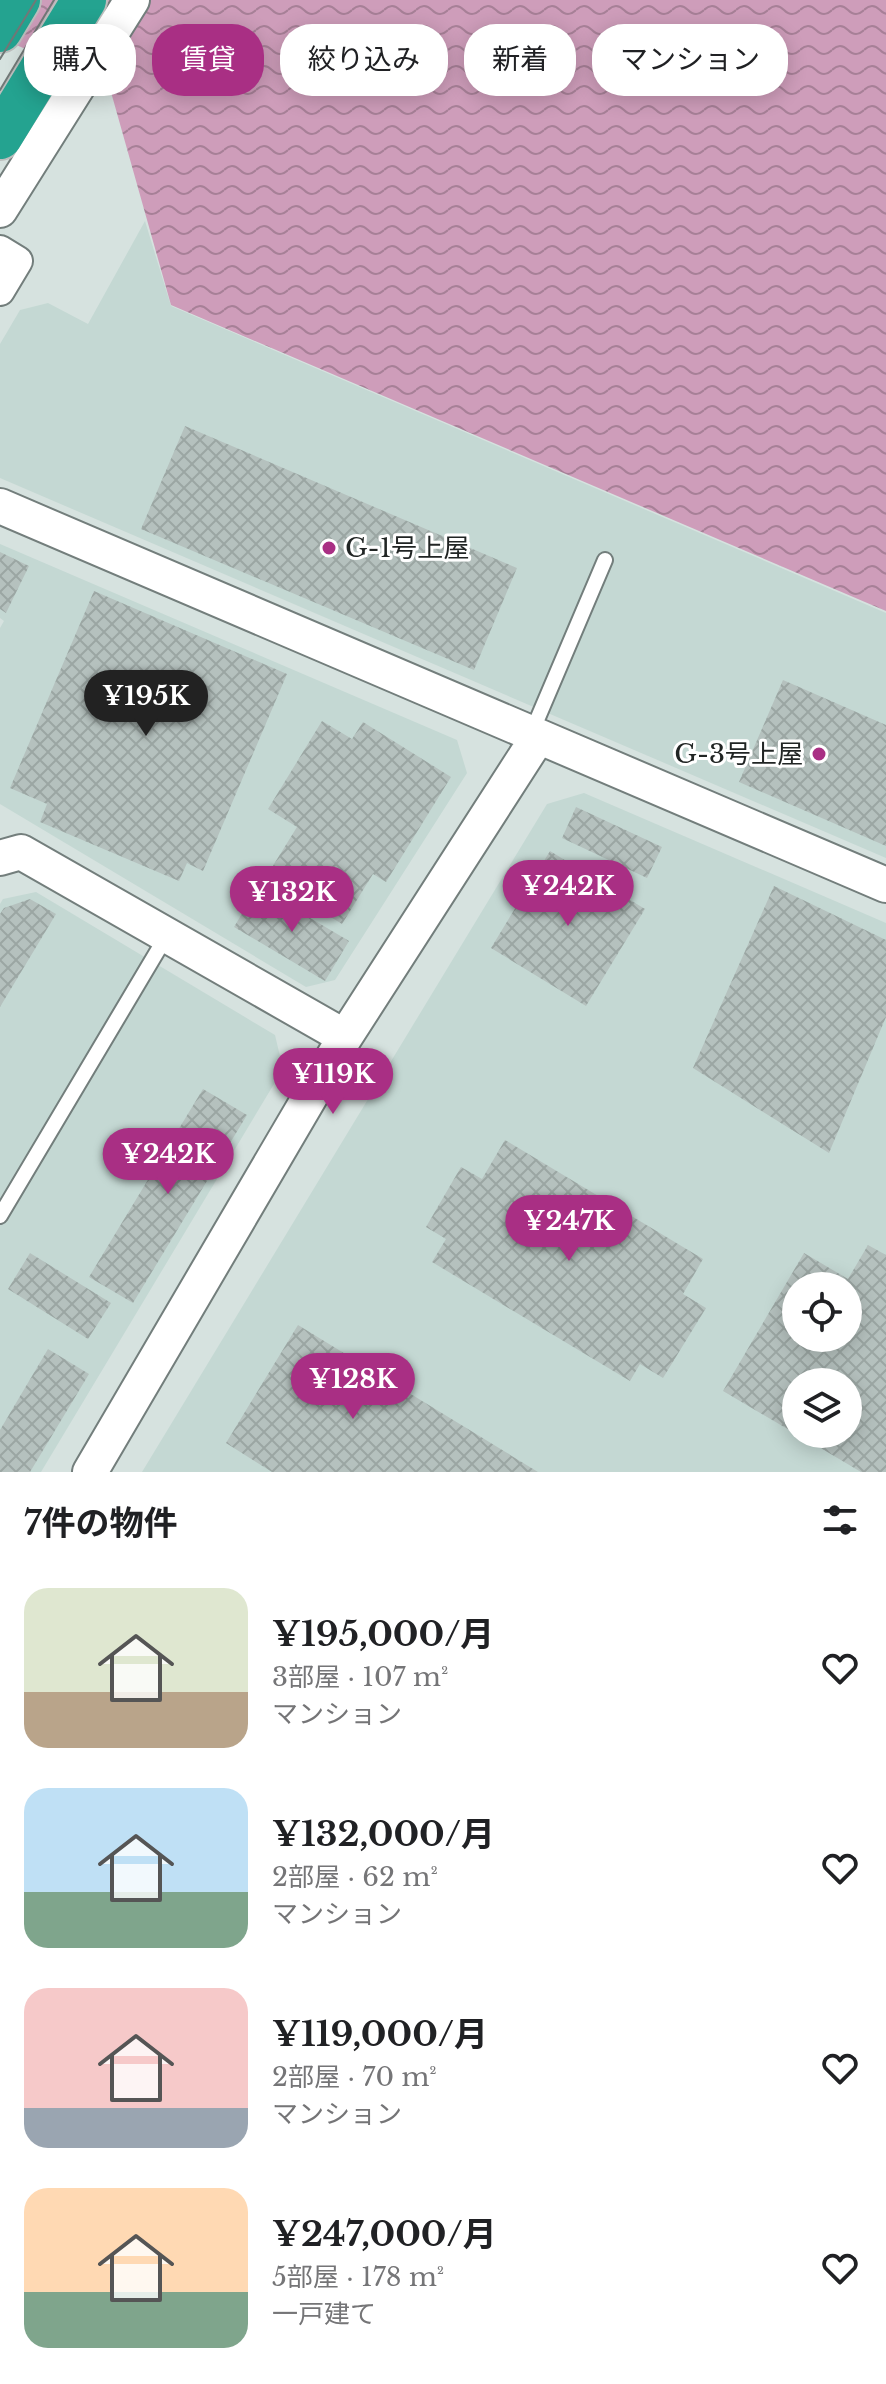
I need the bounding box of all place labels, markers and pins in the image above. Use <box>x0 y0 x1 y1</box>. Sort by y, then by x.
place label: G-1号上屋 <box>345 532 469 564</box>
marker: G-1号上屋 <box>320 539 338 557</box>
pin: ¥195K <box>90 670 202 738</box>
place label: G-3号上屋 <box>674 738 803 770</box>
marker: G-3号上屋 <box>810 745 828 763</box>
pin: ¥242K <box>512 860 624 928</box>
pin: ¥132K <box>236 866 348 934</box>
pin: ¥119K <box>277 1048 389 1116</box>
pin: ¥242K <box>112 1128 224 1196</box>
pin: ¥247K <box>513 1195 625 1263</box>
pin: ¥128K <box>297 1353 409 1421</box>

